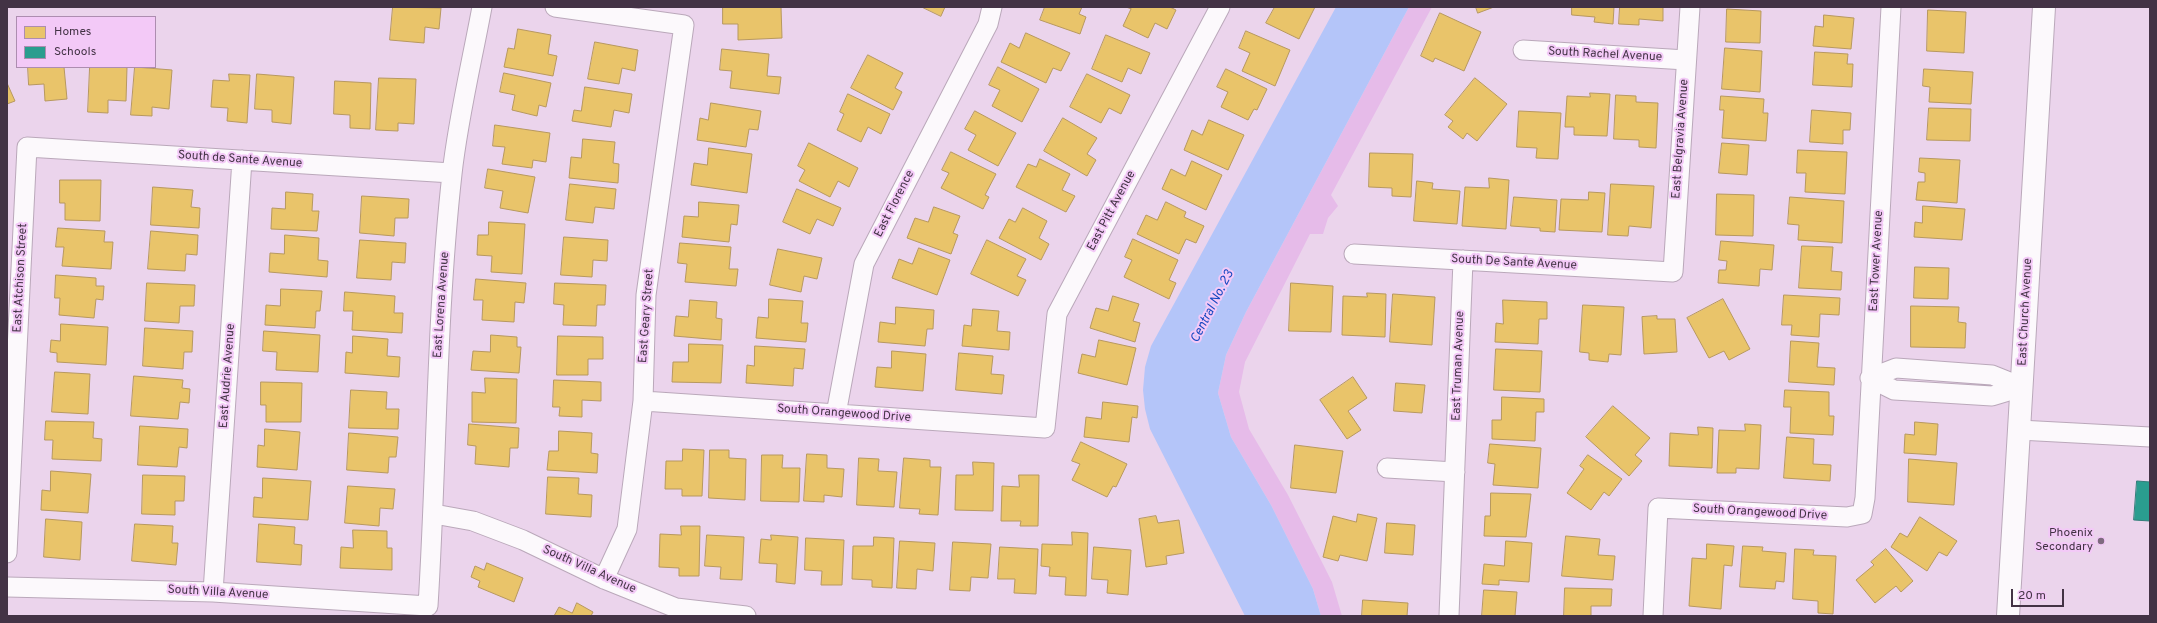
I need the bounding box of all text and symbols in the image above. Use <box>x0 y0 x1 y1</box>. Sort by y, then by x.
legend <box>16 16 156 68</box>
text: Homes <box>54 24 91 40</box>
text: Schools <box>54 44 96 60</box>
street label: South Rachel Avenue <box>1548 45 1662 65</box>
street label: East Belgravia Avenue <box>1670 79 1692 199</box>
street label: South de Sante Avenue <box>177 148 303 172</box>
street label: East Florence <box>872 168 918 240</box>
street label: East Pitt Avenue <box>1085 168 1139 254</box>
street label: East Tower Avenue <box>1867 210 1887 312</box>
street label: East Atchison Street <box>11 223 31 333</box>
street label: East Lorena Avenue <box>431 251 453 359</box>
street label: South De Sante Avenue <box>1451 253 1577 273</box>
street label: East Church Avenue <box>2016 258 2036 366</box>
street label: East Geary Street <box>637 268 657 364</box>
water label: Central No. 23 <box>1188 268 1238 346</box>
street label: East Truman Avenue <box>1450 311 1468 421</box>
street label: East Audrie Avenue <box>217 323 239 429</box>
street label: South Orangewood Drive <box>777 402 911 426</box>
street label: South Orangewood Drive <box>1693 502 1827 524</box>
place label: Phoenix Secondary <box>2035 527 2093 555</box>
marker: Phoenix Secondary <box>2096 536 2106 546</box>
street label: South Villa Avenue <box>540 543 638 597</box>
scale bar <box>2013 581 2066 607</box>
street label: South Villa Avenue <box>167 583 269 603</box>
text: 20 m <box>2018 588 2046 604</box>

